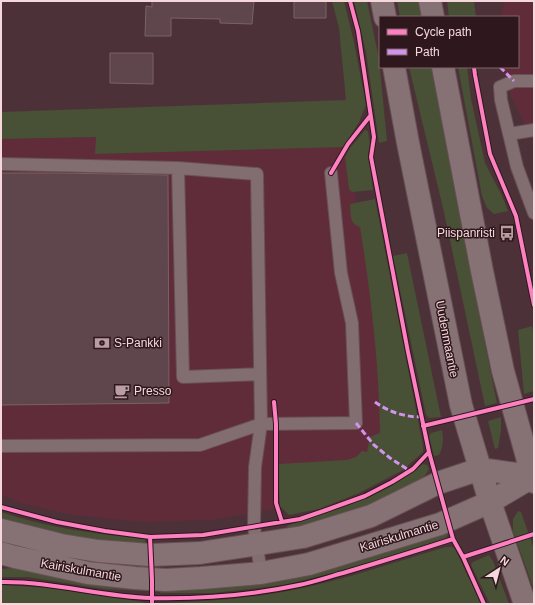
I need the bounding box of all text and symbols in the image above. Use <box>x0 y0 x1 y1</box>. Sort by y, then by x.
legend <box>379 16 519 68</box>
text: Cycle path <box>415 25 472 39</box>
text: Path <box>415 45 440 59</box>
bus stop icon: Piispanristi <box>498 224 516 242</box>
place label: Piispanristi <box>437 226 495 240</box>
street label: Uudenmaantie <box>433 299 461 379</box>
bank icon: S-Pankki <box>93 334 111 352</box>
place label: S-Pankki <box>114 336 162 350</box>
cafe icon: Presso <box>113 382 131 400</box>
place label: Presso <box>134 384 172 398</box>
street label: Kairiskulmantie <box>358 517 440 555</box>
north arrow <box>479 549 519 589</box>
text: N <box>498 554 512 568</box>
street label: Kairiskulmantie <box>40 556 123 584</box>

